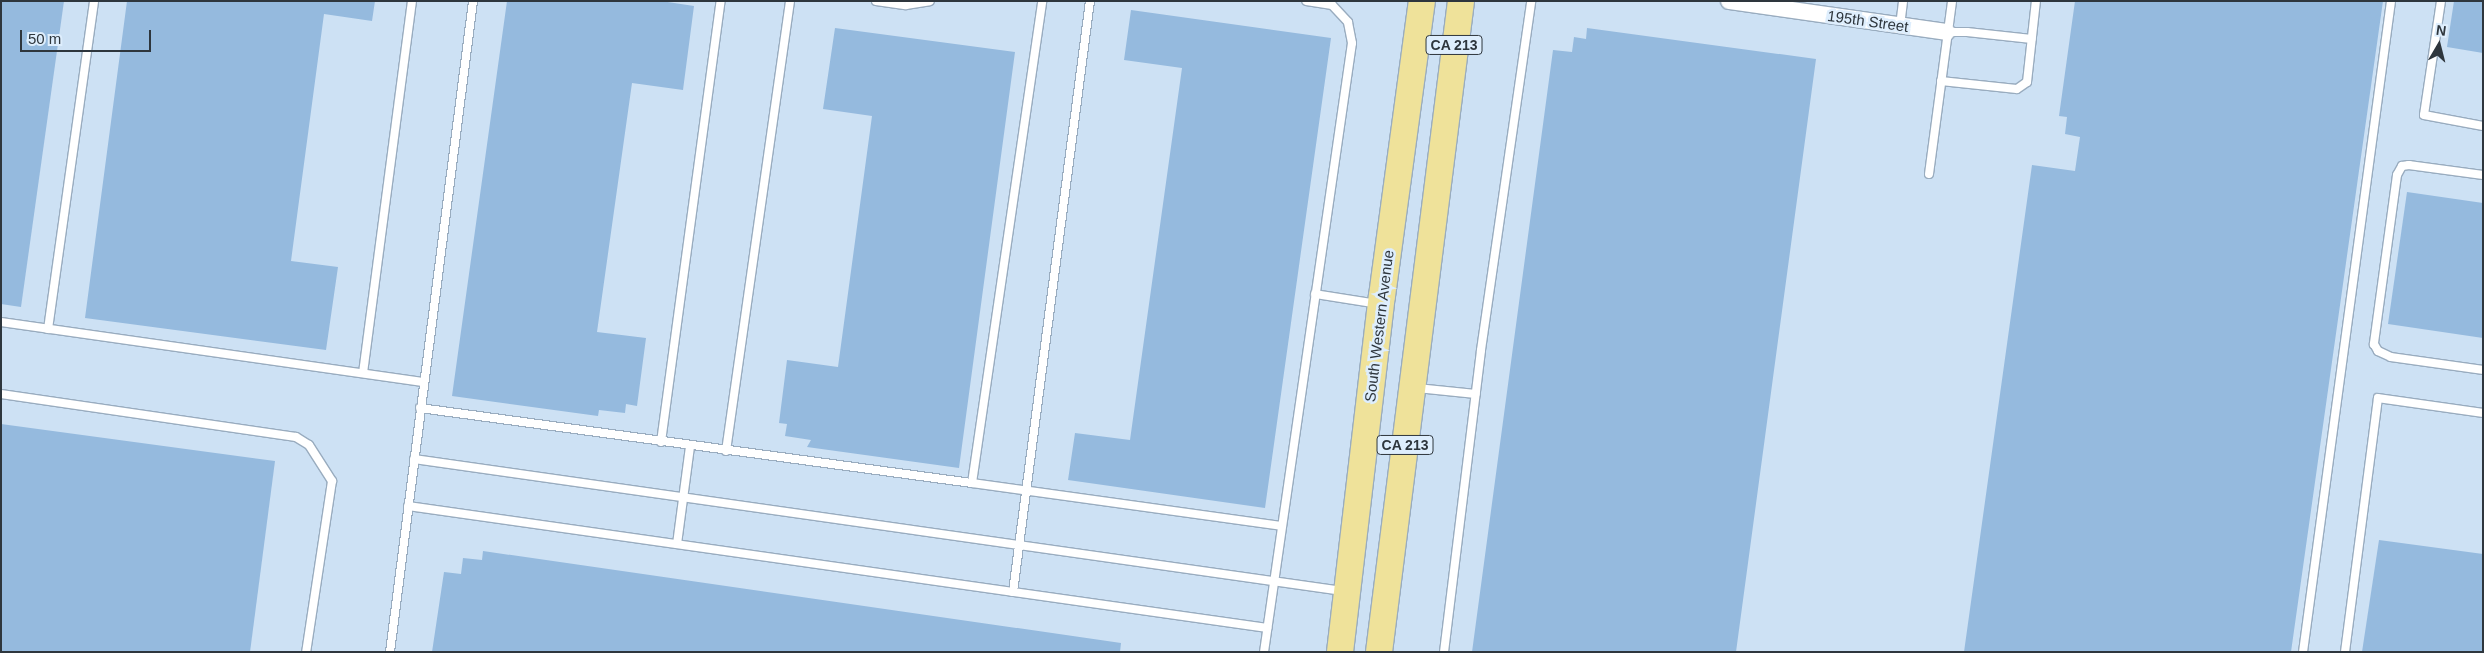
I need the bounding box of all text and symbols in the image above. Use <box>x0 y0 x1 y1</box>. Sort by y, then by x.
street label: 195th Street <box>1826 6 1910 36</box>
scale bar <box>22 20 154 52</box>
north arrow <box>2414 20 2464 70</box>
text: N <box>2435 22 2447 39</box>
text: 50 m <box>28 30 61 47</box>
road number: CA 213 <box>1425 34 1483 56</box>
street label: South Western Avenue <box>1361 249 1397 403</box>
road number: CA 213 <box>1376 434 1434 456</box>

